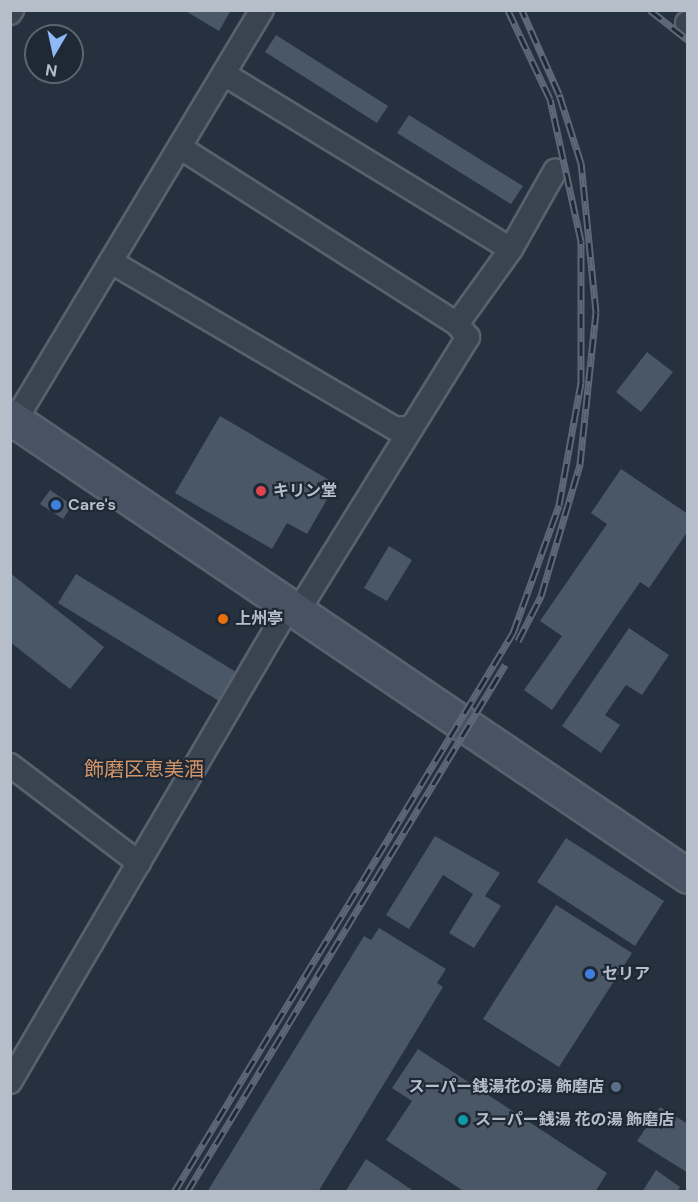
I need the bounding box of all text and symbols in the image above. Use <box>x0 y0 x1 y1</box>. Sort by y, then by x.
north arrow <box>24 24 84 84</box>
text: N <box>44 59 59 82</box>
place label: キリン堂 <box>273 481 337 501</box>
marker: キリン堂 <box>254 484 268 498</box>
place label: Care's <box>68 495 116 515</box>
marker: Care's <box>49 498 63 512</box>
place label: 上州亭 <box>235 609 283 629</box>
marker: 上州亭 <box>216 612 230 626</box>
district label: 飾磨区恵美酒 <box>84 757 204 781</box>
place label: セリア <box>602 964 650 984</box>
marker: セリア <box>583 967 597 981</box>
place label: スーパー銭湯花の湯 飾磨店 <box>408 1077 604 1097</box>
marker: スーパー銭湯花の湯 飾磨店 <box>609 1080 623 1094</box>
place label: スーパー銭湯 花の湯 飾磨店 <box>475 1110 675 1130</box>
marker: スーパー銭湯 花の湯 飾磨店 <box>456 1113 470 1127</box>

